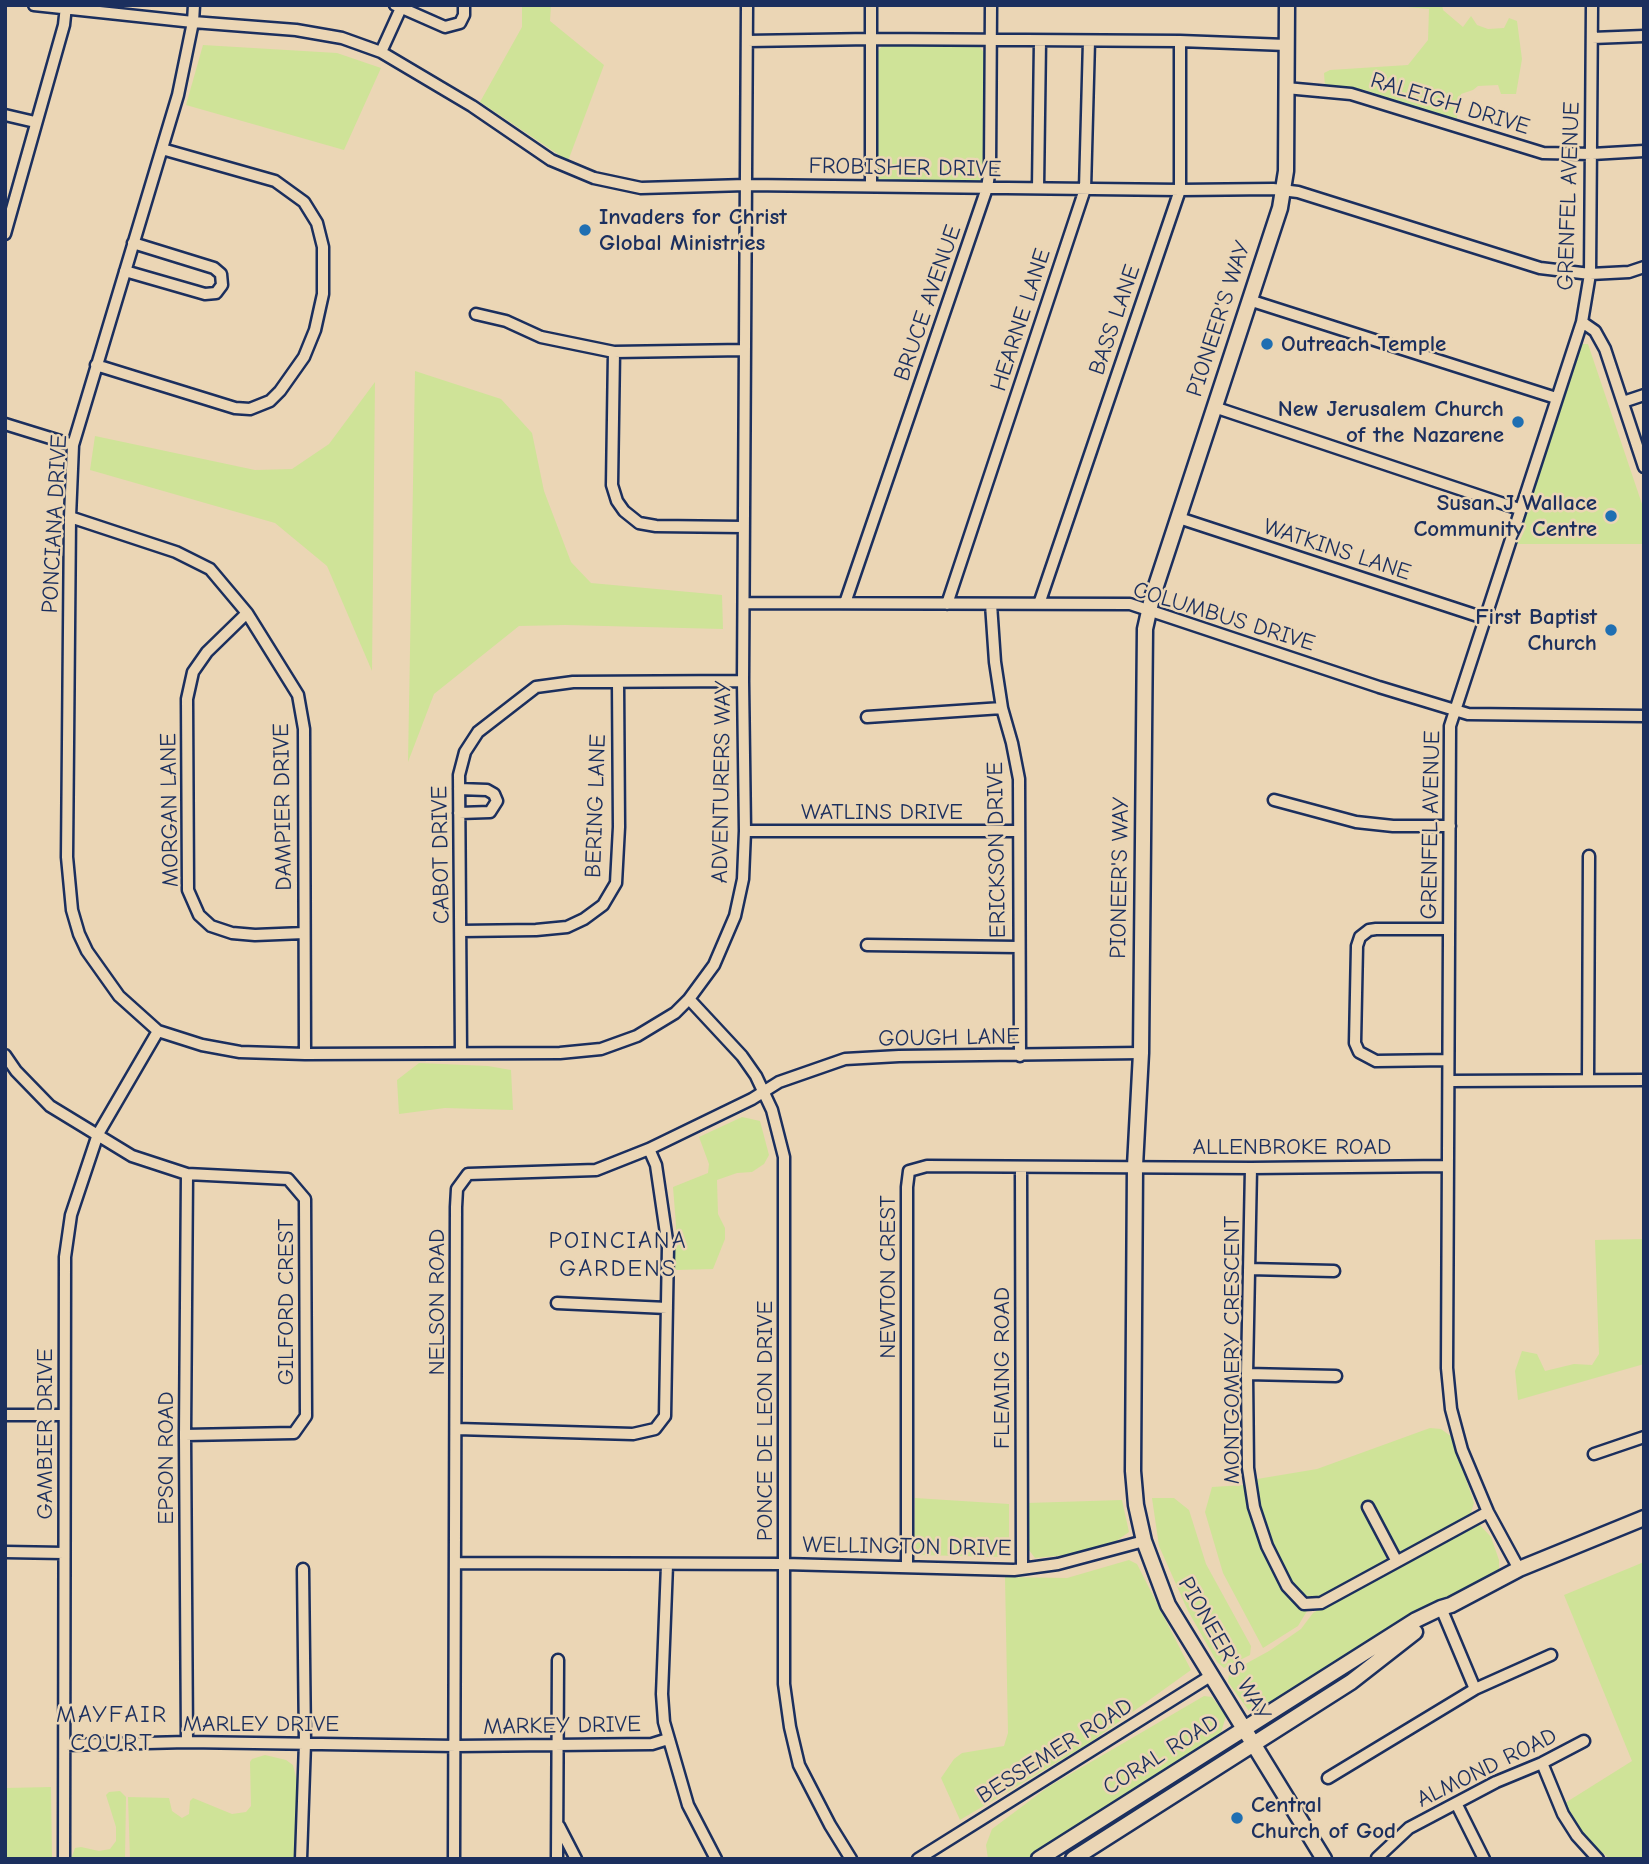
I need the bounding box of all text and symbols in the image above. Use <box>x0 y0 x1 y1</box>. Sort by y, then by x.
street label: RALEIGH DRIVE <box>1367 67 1533 141</box>
street label: GRENFEL AVENUE <box>1552 101 1586 291</box>
street label: FROBISHER DRIVE <box>808 153 1002 183</box>
place label: Invaders for Christ Global Ministries <box>599 203 787 257</box>
street label: BRUCE AVENUE <box>888 221 968 385</box>
marker: Invaders for Christ Global Ministries <box>577 222 593 238</box>
street label: PIONEER'S WAY <box>1181 238 1257 400</box>
street label: HEARNE LANE <box>985 245 1057 395</box>
street label: BASS LANE <box>1083 261 1147 379</box>
place label: Outreach Temple <box>1281 330 1446 358</box>
marker: Outreach Temple <box>1259 336 1275 352</box>
place label: New Jerusalem Church of the Nazarene <box>1278 395 1504 449</box>
marker: New Jerusalem Church of the Nazarene <box>1510 414 1526 430</box>
street label: PONCIANA DRIVE <box>37 434 73 614</box>
place label: Susan J Wallace Community Centre <box>1413 489 1597 543</box>
marker: Susan J Wallace Community Centre <box>1603 508 1619 524</box>
street label: WATKINS LANE <box>1260 513 1414 587</box>
street label: COLUMBUS DRIVE <box>1130 576 1318 658</box>
place label: First Baptist Church <box>1475 603 1597 657</box>
marker: First Baptist Church <box>1603 622 1619 638</box>
street label: ADVENTURERS WAY <box>706 680 738 884</box>
street label: DAMPIER DRIVE <box>268 723 298 891</box>
street label: GRENFEL AVENUE <box>1416 730 1446 920</box>
street label: MORGAN LANE <box>155 733 185 887</box>
street label: BERING LANE <box>580 734 612 878</box>
street label: ERICKSON DRIVE <box>982 761 1012 939</box>
street label: CABOT DRIVE <box>426 786 456 924</box>
street label: PIONEER'S WAY <box>1105 797 1135 959</box>
street label: WATLINS DRIVE <box>801 798 963 826</box>
street label: GOUGH LANE <box>878 1023 1020 1053</box>
street label: ALLENBROKE ROAD <box>1193 1133 1391 1161</box>
street label: NEWTON CREST <box>874 1195 902 1359</box>
street label: MONTGOMERY CRESCENT <box>1218 1216 1246 1484</box>
street label: GILFORD CREST <box>272 1219 300 1385</box>
district label: POINCIANA GARDENS <box>550 1227 686 1283</box>
street label: NELSON ROAD <box>423 1228 451 1376</box>
street label: FLEMING ROAD <box>988 1287 1016 1449</box>
street label: PONCE DE LEON DRIVE <box>751 1301 779 1541</box>
street label: GAMBIER DRIVE <box>31 1348 59 1520</box>
street label: EPSON ROAD <box>152 1391 180 1525</box>
street label: WELLINGTON DRIVE <box>802 1531 1012 1563</box>
street label: PIONEER'S WAY <box>1172 1572 1276 1726</box>
street label: BESSEMER ROAD <box>972 1692 1138 1810</box>
district label: MAYFAIR COURT <box>57 1701 167 1757</box>
street label: CORAL ROAD <box>1098 1708 1224 1802</box>
street label: MARLEY DRIVE <box>183 1710 339 1738</box>
street label: MARKEY DRIVE <box>483 1711 641 1741</box>
street label: ALMOND ROAD <box>1412 1722 1562 1814</box>
place label: Central Church of God <box>1251 1791 1396 1845</box>
marker: Central Church of God <box>1229 1810 1245 1826</box>

